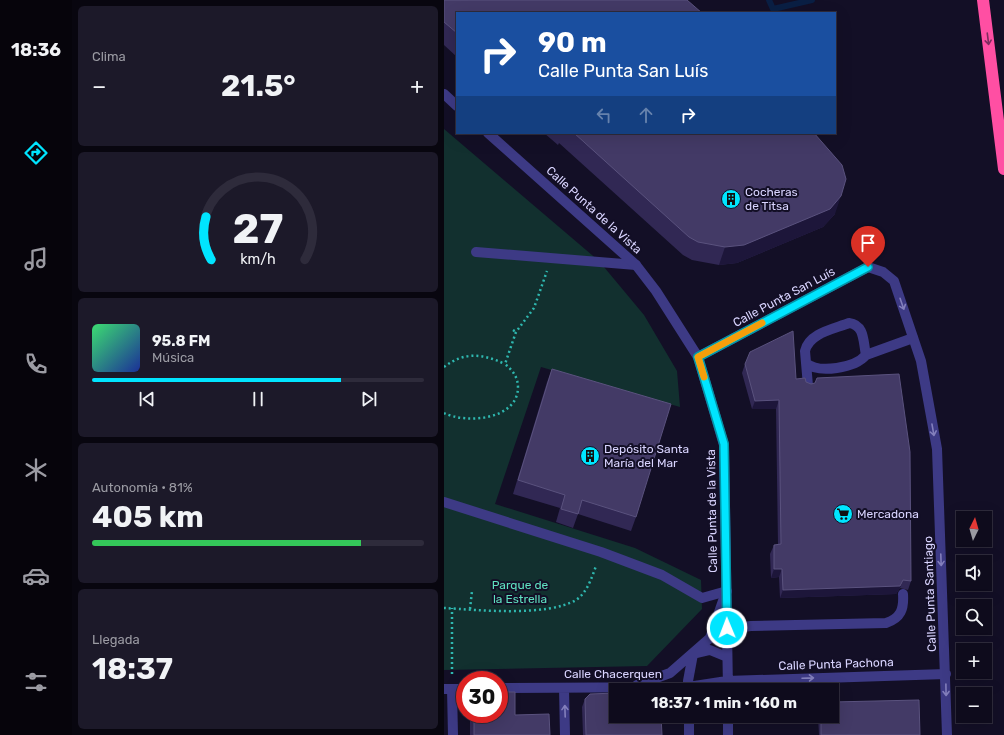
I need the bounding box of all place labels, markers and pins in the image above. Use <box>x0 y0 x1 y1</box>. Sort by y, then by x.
place label: Cocheras de Titsa <box>745 185 798 213</box>
building icon: Cocheras de Titsa <box>720 188 742 210</box>
pin <box>851 226 885 267</box>
place label: Depósito Santa María del Mar <box>604 442 689 470</box>
building icon: Depósito Santa María del Mar <box>579 445 601 467</box>
supermarket icon: Mercadona <box>832 503 854 525</box>
place label: Mercadona <box>857 507 919 521</box>

